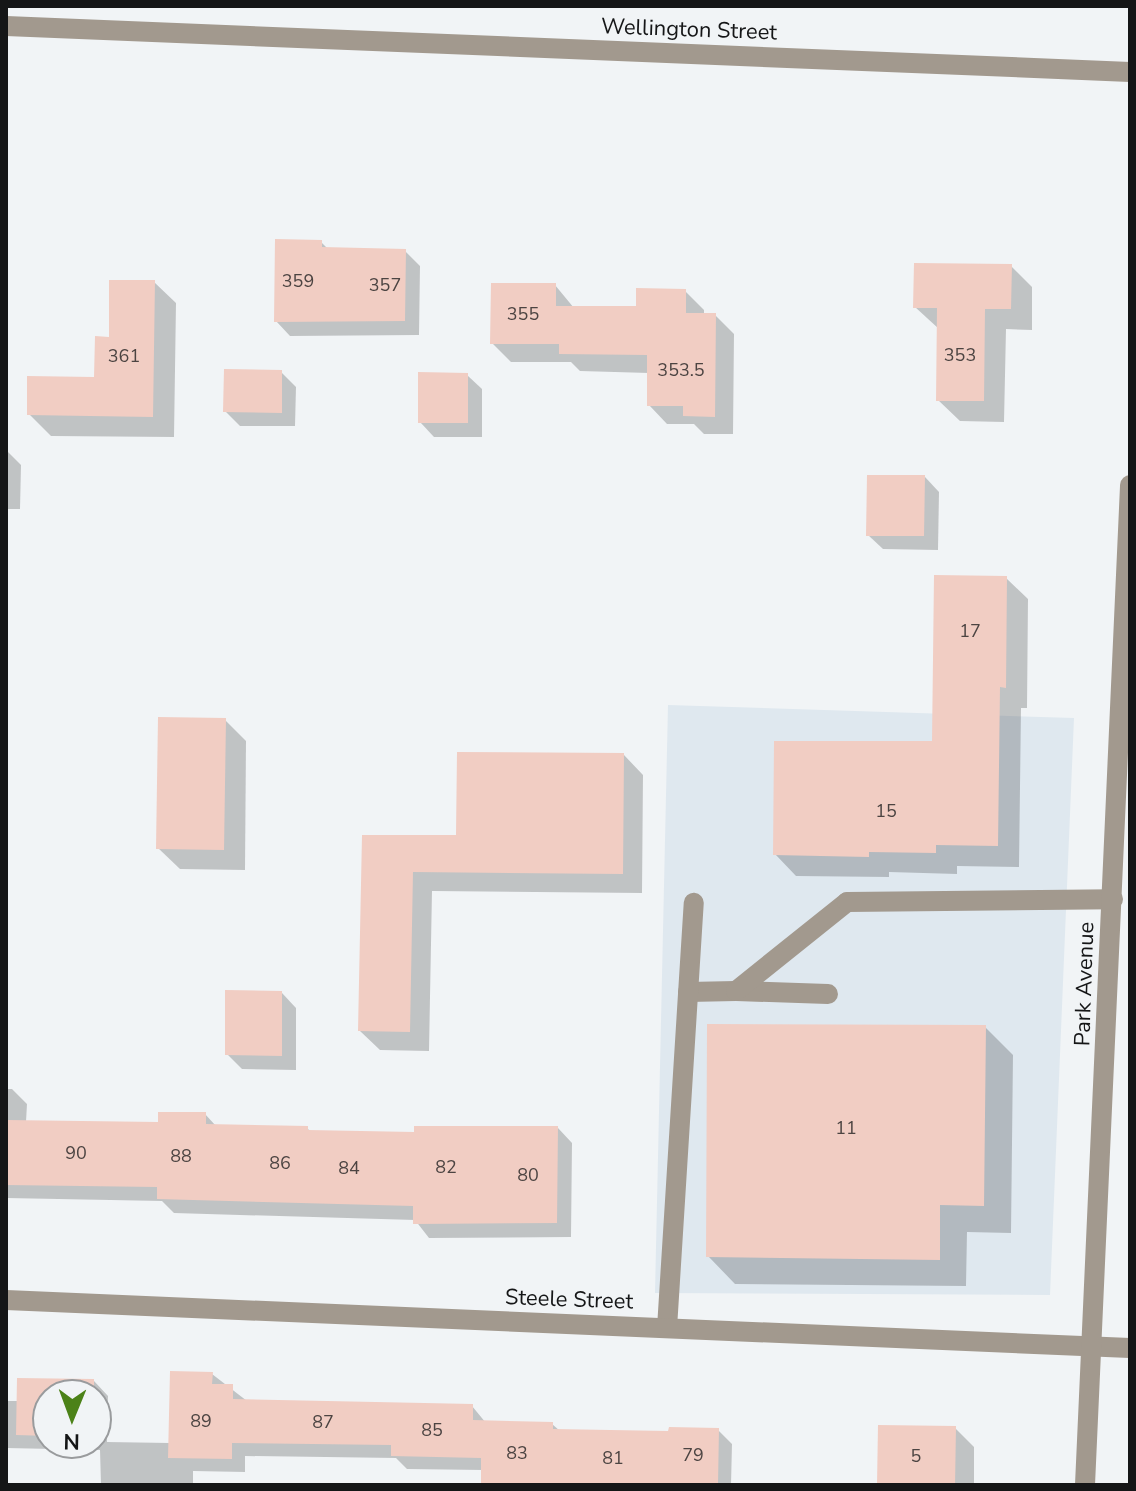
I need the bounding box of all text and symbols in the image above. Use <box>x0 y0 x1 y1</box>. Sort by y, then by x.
street label: Wellington Street <box>601 14 777 46</box>
house number: 359 <box>282 270 314 292</box>
house number: 357 <box>369 274 401 296</box>
house number: 355 <box>507 303 539 325</box>
house number: 353 <box>944 344 976 366</box>
house number: 361 <box>108 345 140 367</box>
house number: 353.5 <box>657 359 705 381</box>
house number: 17 <box>959 620 981 642</box>
house number: 15 <box>875 800 897 822</box>
street label: Park Avenue <box>1070 921 1100 1047</box>
house number: 11 <box>835 1117 857 1139</box>
house number: 90 <box>65 1142 87 1164</box>
house number: 88 <box>170 1145 192 1167</box>
house number: 86 <box>269 1152 291 1174</box>
house number: 82 <box>435 1156 457 1178</box>
house number: 84 <box>338 1157 360 1179</box>
house number: 80 <box>517 1164 539 1186</box>
street label: Steele Street <box>504 1285 634 1315</box>
north arrow <box>32 1379 112 1459</box>
house number: 89 <box>190 1410 212 1432</box>
house number: 87 <box>312 1411 334 1433</box>
house number: 85 <box>421 1419 443 1441</box>
text: N <box>63 1426 80 1456</box>
house number: 83 <box>506 1442 528 1464</box>
house number: 79 <box>682 1444 704 1466</box>
house number: 5 <box>911 1445 921 1467</box>
house number: 81 <box>602 1447 624 1469</box>

